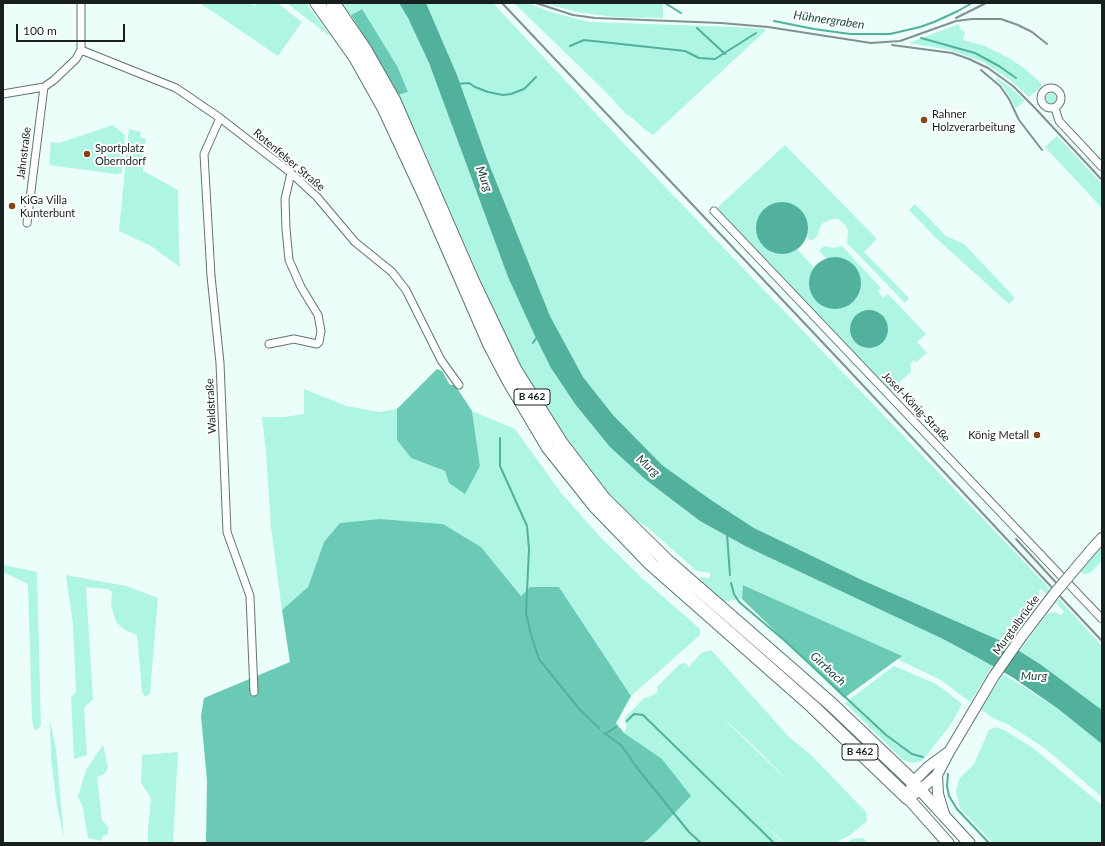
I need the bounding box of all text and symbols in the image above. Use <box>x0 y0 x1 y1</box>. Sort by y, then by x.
water label: Hühnergraben <box>793 8 865 32</box>
scale bar <box>18 16 127 42</box>
text: 100 m <box>23 23 57 38</box>
place label: Rahner Holzverarbeitung <box>932 107 1015 133</box>
marker: Rahner Holzverarbeitung <box>919 115 929 125</box>
street label: Jahnstraße <box>14 126 34 180</box>
street label: Rotenfelser Straße <box>251 126 327 194</box>
place label: Sportplatz Oberndorf <box>95 141 146 167</box>
marker: Sportplatz Oberndorf <box>82 149 92 159</box>
water label: Murg <box>473 164 495 194</box>
place label: KiGa Villa Kunterbunt <box>20 193 75 219</box>
marker: KiGa Villa Kunterbunt <box>7 201 17 211</box>
street label: Josef-König-Straße <box>879 369 953 445</box>
street label: Waldstraße <box>203 378 219 434</box>
road number: B 462 <box>514 389 550 405</box>
place label: König Metall <box>968 428 1029 442</box>
marker: König Metall <box>1032 430 1042 440</box>
water label: Murg <box>633 452 663 480</box>
street label: Murgtalbrücke <box>990 593 1042 657</box>
water label: Girrbach <box>807 649 849 689</box>
water label: Murg <box>1021 669 1047 683</box>
road number: B 462 <box>842 744 878 760</box>

